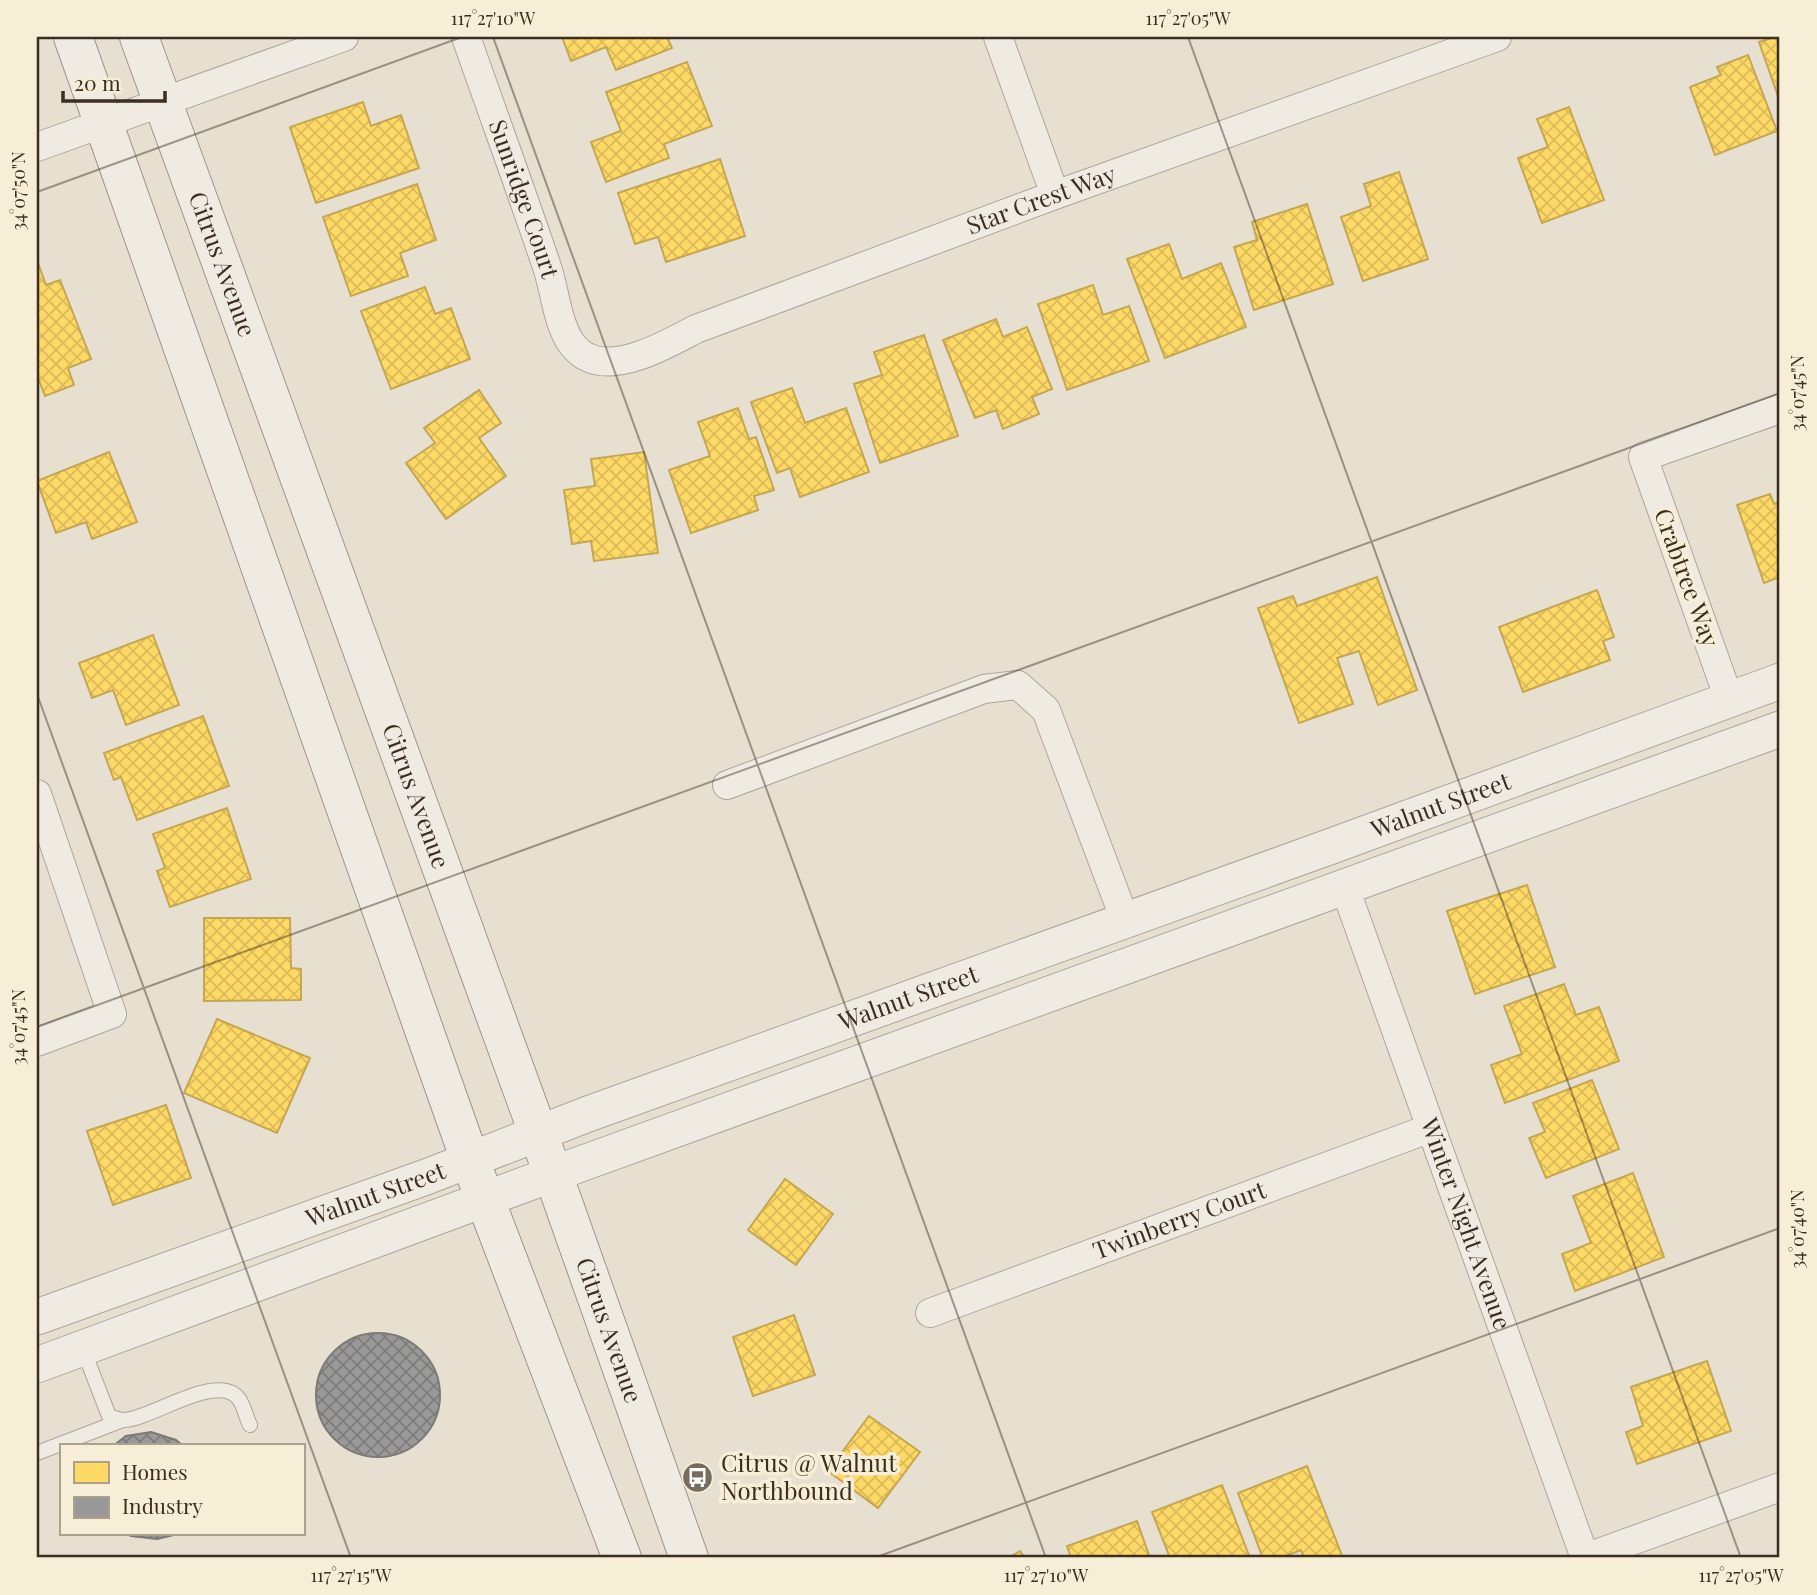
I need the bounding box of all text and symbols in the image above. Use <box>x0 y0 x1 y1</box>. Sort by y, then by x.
text: 117°27'10"W <box>451 6 536 30</box>
text: 117°27'05"W <box>1145 6 1231 30</box>
scale bar <box>63 60 164 104</box>
text: 20 m <box>74 68 121 96</box>
street label: Sunridge Court <box>483 115 568 282</box>
text: 34°07'50"N <box>6 151 30 231</box>
street label: Star Crest Way <box>961 157 1120 241</box>
street label: Citrus Avenue <box>183 187 265 341</box>
text: 34°07'45"N <box>1785 354 1809 431</box>
street label: Crabtree Way <box>1648 504 1728 651</box>
street label: Citrus Avenue <box>376 719 458 872</box>
street label: Walnut Street <box>1365 764 1515 845</box>
street label: Walnut Street <box>833 957 983 1037</box>
text: 34°07'45"N <box>6 988 30 1065</box>
street label: Winter Night Avenue <box>1414 1112 1520 1333</box>
street label: Walnut Street <box>300 1153 450 1233</box>
street label: Twinberry Court <box>1088 1172 1270 1266</box>
text: 34°07'40"N <box>1785 1189 1809 1269</box>
street label: Citrus Avenue <box>570 1253 651 1407</box>
legend <box>60 1444 304 1536</box>
place label: Citrus @ Walnut Northbound <box>721 1446 897 1506</box>
text: Homes <box>122 1457 188 1485</box>
bus stop icon: Citrus @ Walnut Northbound <box>681 1461 715 1495</box>
text: Industry <box>122 1491 203 1519</box>
text: 117°27'15"W <box>310 1563 392 1587</box>
text: 117°27'10"W <box>1004 1563 1089 1587</box>
text: 117°27'05"W <box>1698 1563 1784 1587</box>

